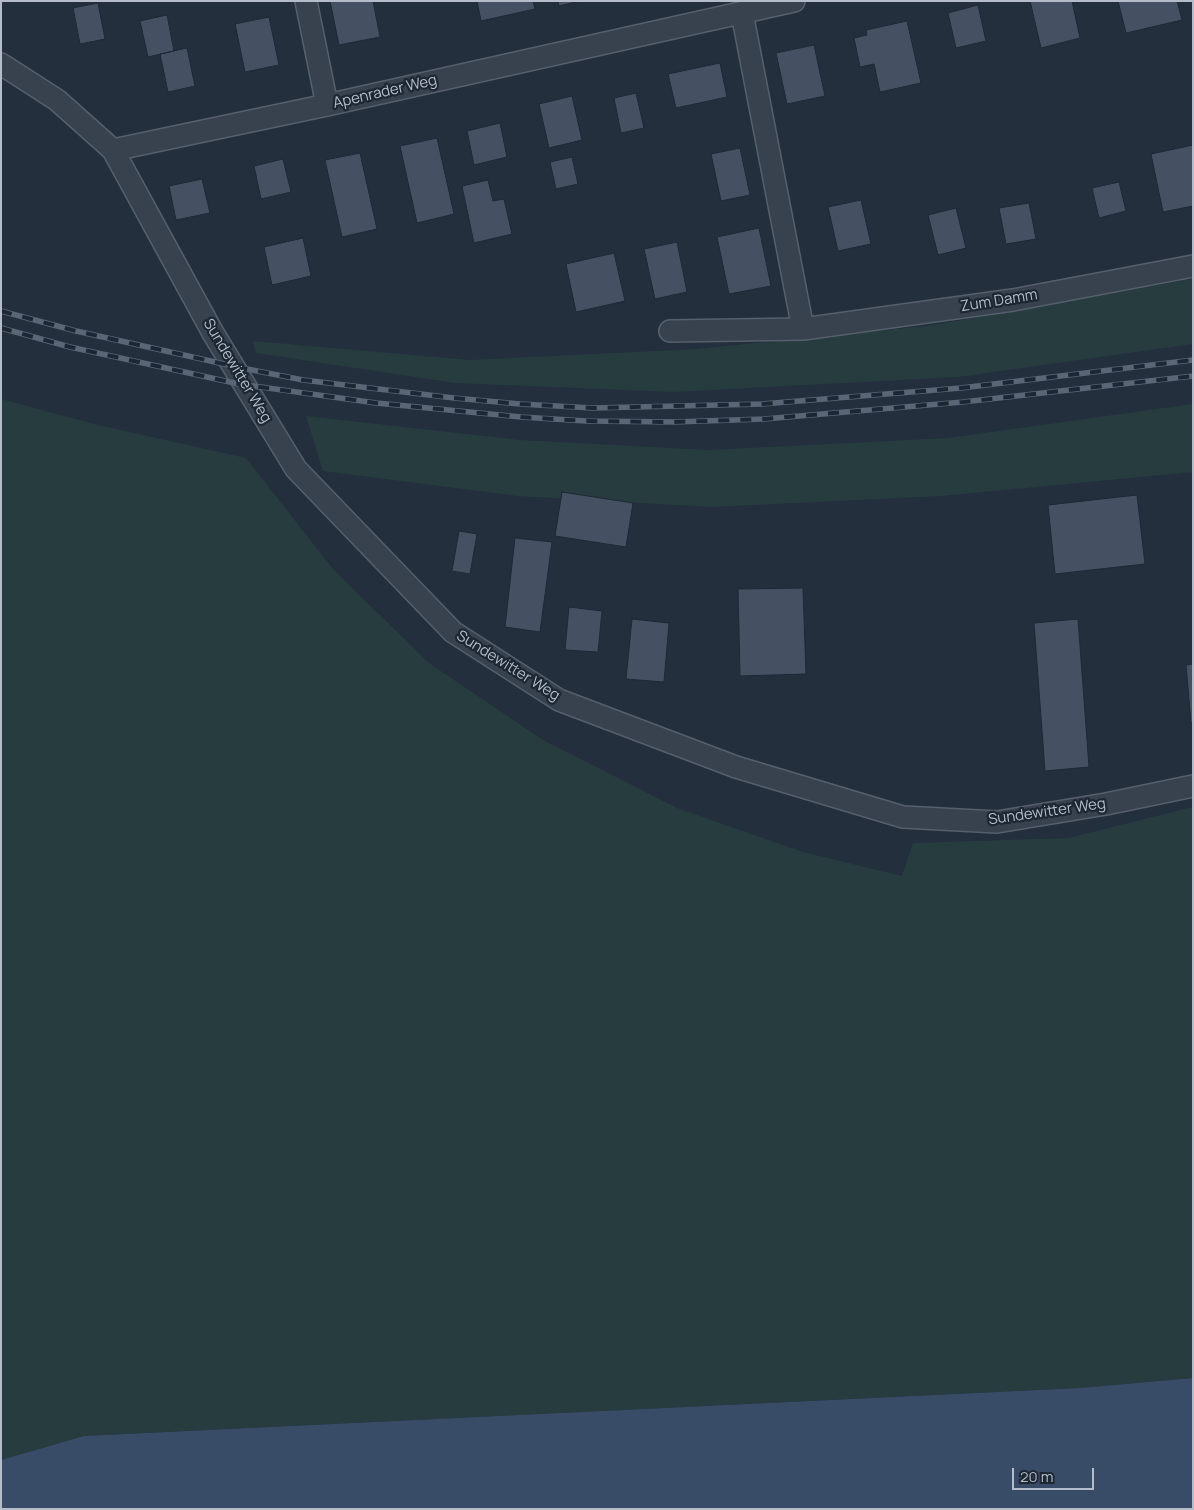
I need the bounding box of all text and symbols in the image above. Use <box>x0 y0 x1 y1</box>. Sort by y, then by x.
street label: Apenrader Weg <box>331 71 439 113</box>
street label: Zum Damm <box>959 286 1039 316</box>
street label: Sundewitter Weg <box>199 316 275 426</box>
street label: Sundewitter Weg <box>453 627 563 705</box>
street label: Sundewitter Weg <box>987 795 1107 829</box>
scale bar <box>1014 1458 1096 1490</box>
text: 20 m <box>1020 1466 1053 1487</box>

